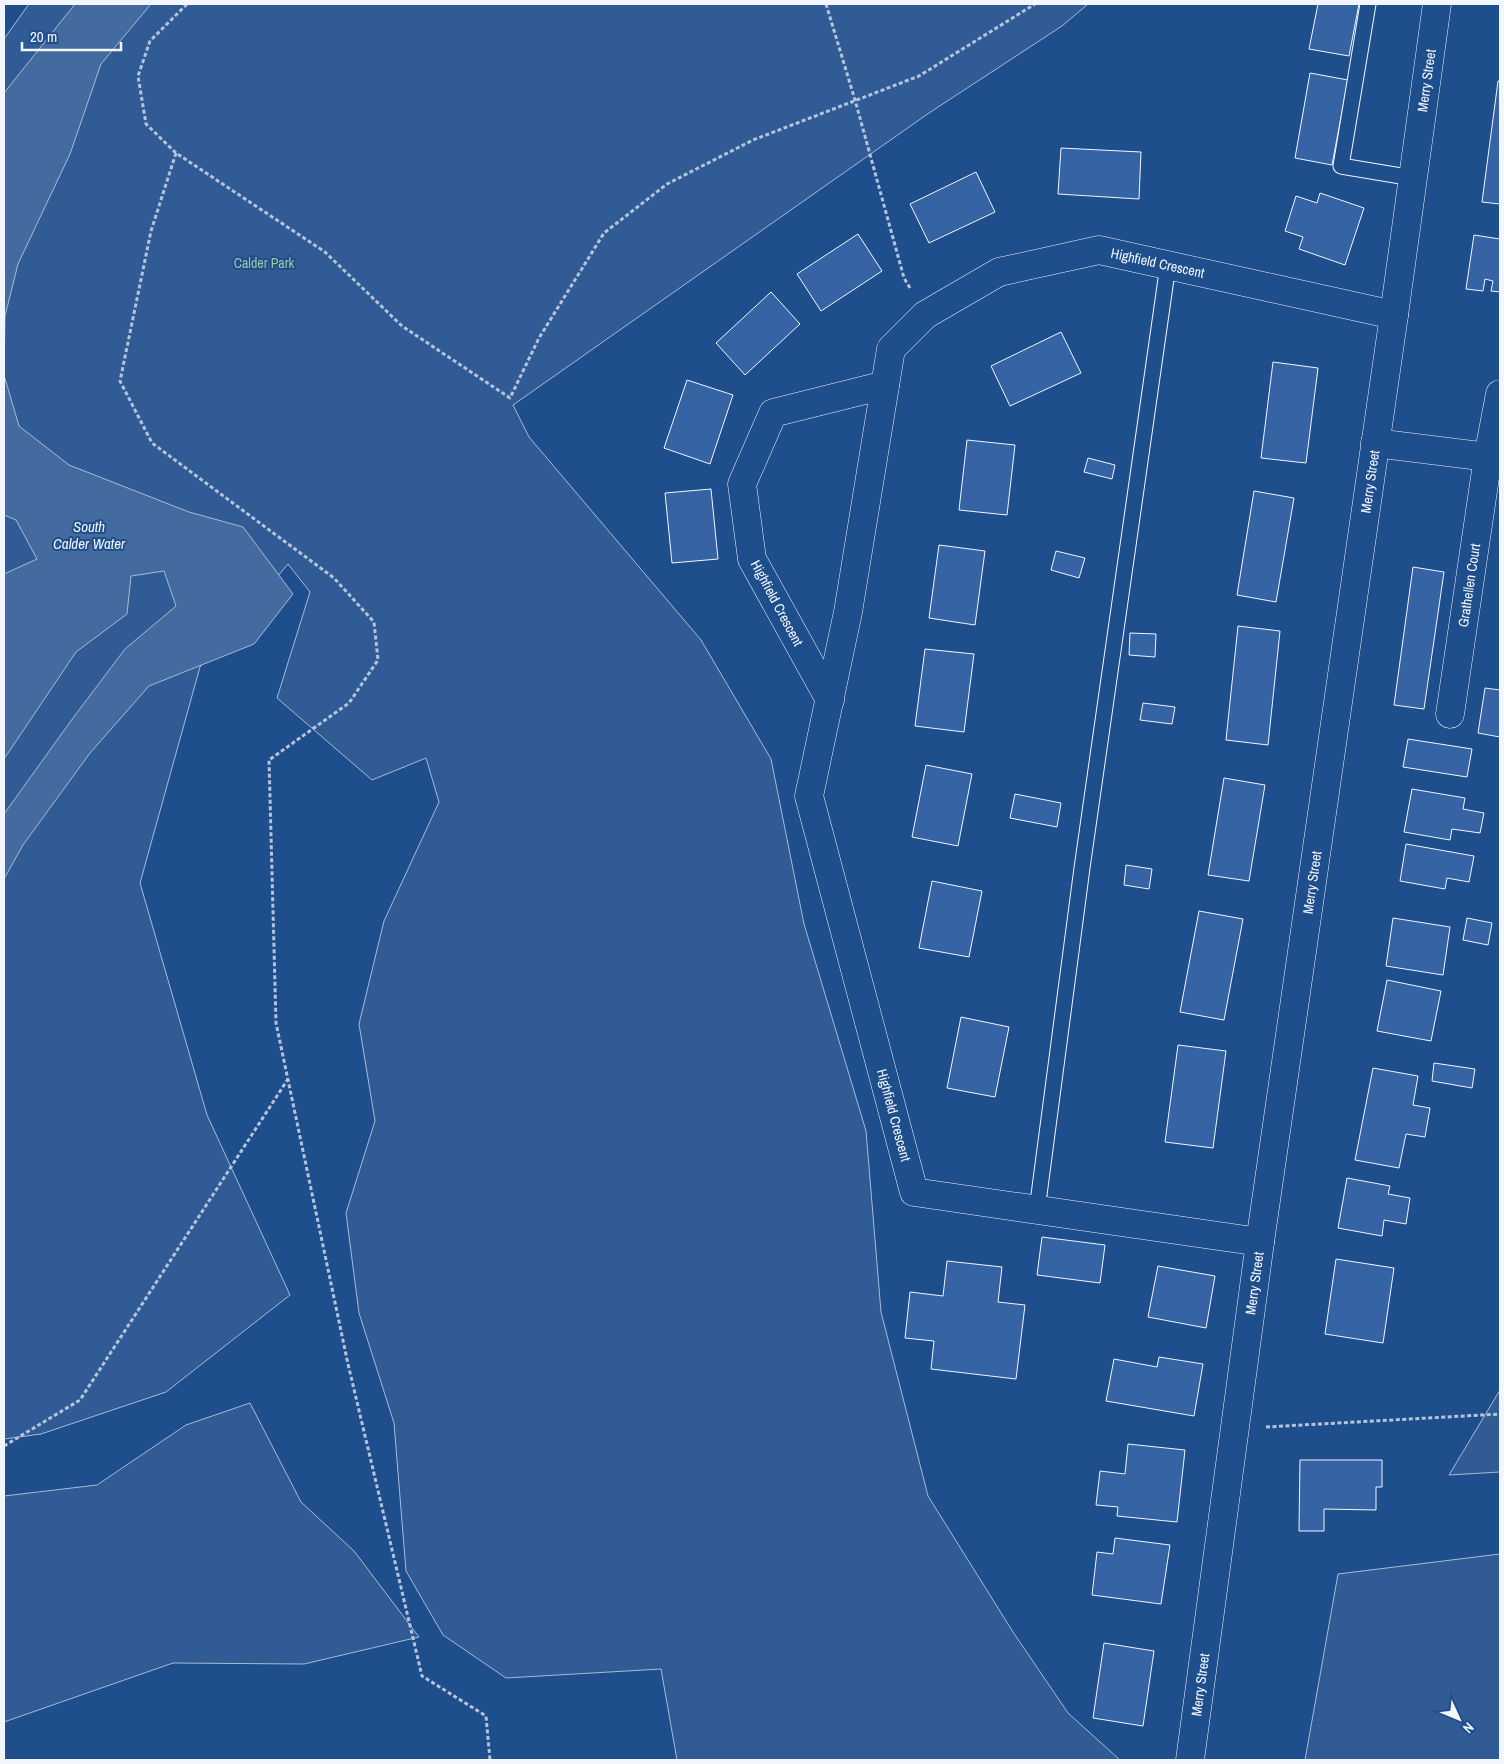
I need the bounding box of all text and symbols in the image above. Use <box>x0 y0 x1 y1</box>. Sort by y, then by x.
scale bar <box>22 20 121 52</box>
text: 20 m <box>30 26 57 47</box>
street label: Merry Street <box>1413 48 1440 113</box>
street label: Highfield Crescent <box>1109 244 1206 282</box>
park label: Calder Park <box>234 254 295 272</box>
street label: Merry Street <box>1356 449 1383 514</box>
water label: South Calder Water <box>53 516 126 554</box>
street label: Grathellen Court <box>1454 542 1484 628</box>
street label: Highfield Crescent <box>747 557 807 649</box>
street label: Merry Street <box>1299 850 1325 915</box>
street label: Highfield Crescent <box>873 1067 915 1163</box>
street label: Merry Street <box>1241 1251 1268 1316</box>
street label: Merry Street <box>1187 1652 1213 1717</box>
north arrow <box>1434 1694 1484 1744</box>
text: N <box>1459 1719 1478 1737</box>

